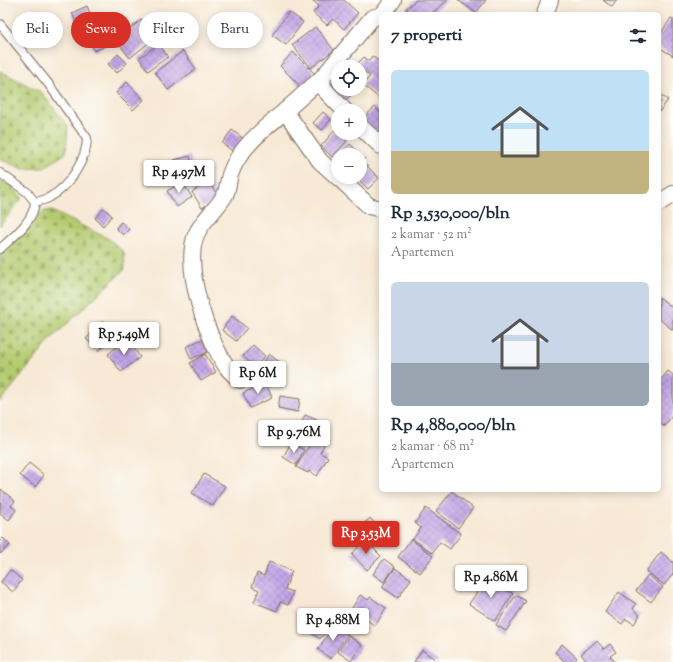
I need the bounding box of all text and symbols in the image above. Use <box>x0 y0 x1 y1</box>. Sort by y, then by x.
chip: Beli <box>12 12 63 48</box>
chip: Sewa <box>71 12 131 48</box>
chip: Filter <box>139 12 199 48</box>
chip: Baru <box>207 12 263 48</box>
text: 7 properti <box>391 24 462 48</box>
icon: filters <box>627 25 649 47</box>
map controls <box>331 60 367 184</box>
button: locate <box>331 60 367 96</box>
icon: home <box>484 96 556 168</box>
button: + <box>331 104 367 140</box>
button: − <box>331 148 367 184</box>
pin: Rp 4.97M <box>138 160 220 194</box>
text: Rp 4.97M <box>152 164 206 182</box>
text: Rp 3,530,000/bln <box>391 202 510 226</box>
text: 2 kamar · 52 m² <box>391 226 472 244</box>
text: Apartemen <box>391 244 454 262</box>
icon: home <box>484 308 556 380</box>
pin: Rp 5.49M <box>83 322 165 356</box>
text: Rp 5.49M <box>98 326 150 344</box>
pin: Rp 6M <box>230 361 286 395</box>
text: Rp 6M <box>239 365 277 383</box>
text: Rp 4,880,000/bln <box>391 414 516 438</box>
pin: Rp 9.76M <box>253 420 335 454</box>
text: Rp 9.76M <box>267 424 321 442</box>
text: 2 kamar · 68 m² <box>391 438 474 456</box>
text: Apartemen <box>391 456 454 474</box>
pin: Rp 3.53M <box>325 521 407 555</box>
text: Rp 3.53M <box>341 525 391 543</box>
pin: Rp 4.86M <box>450 565 532 599</box>
text: Rp 4.86M <box>464 569 518 587</box>
pin: Rp 4.88M <box>292 608 374 642</box>
text: Rp 4.88M <box>306 612 360 630</box>

